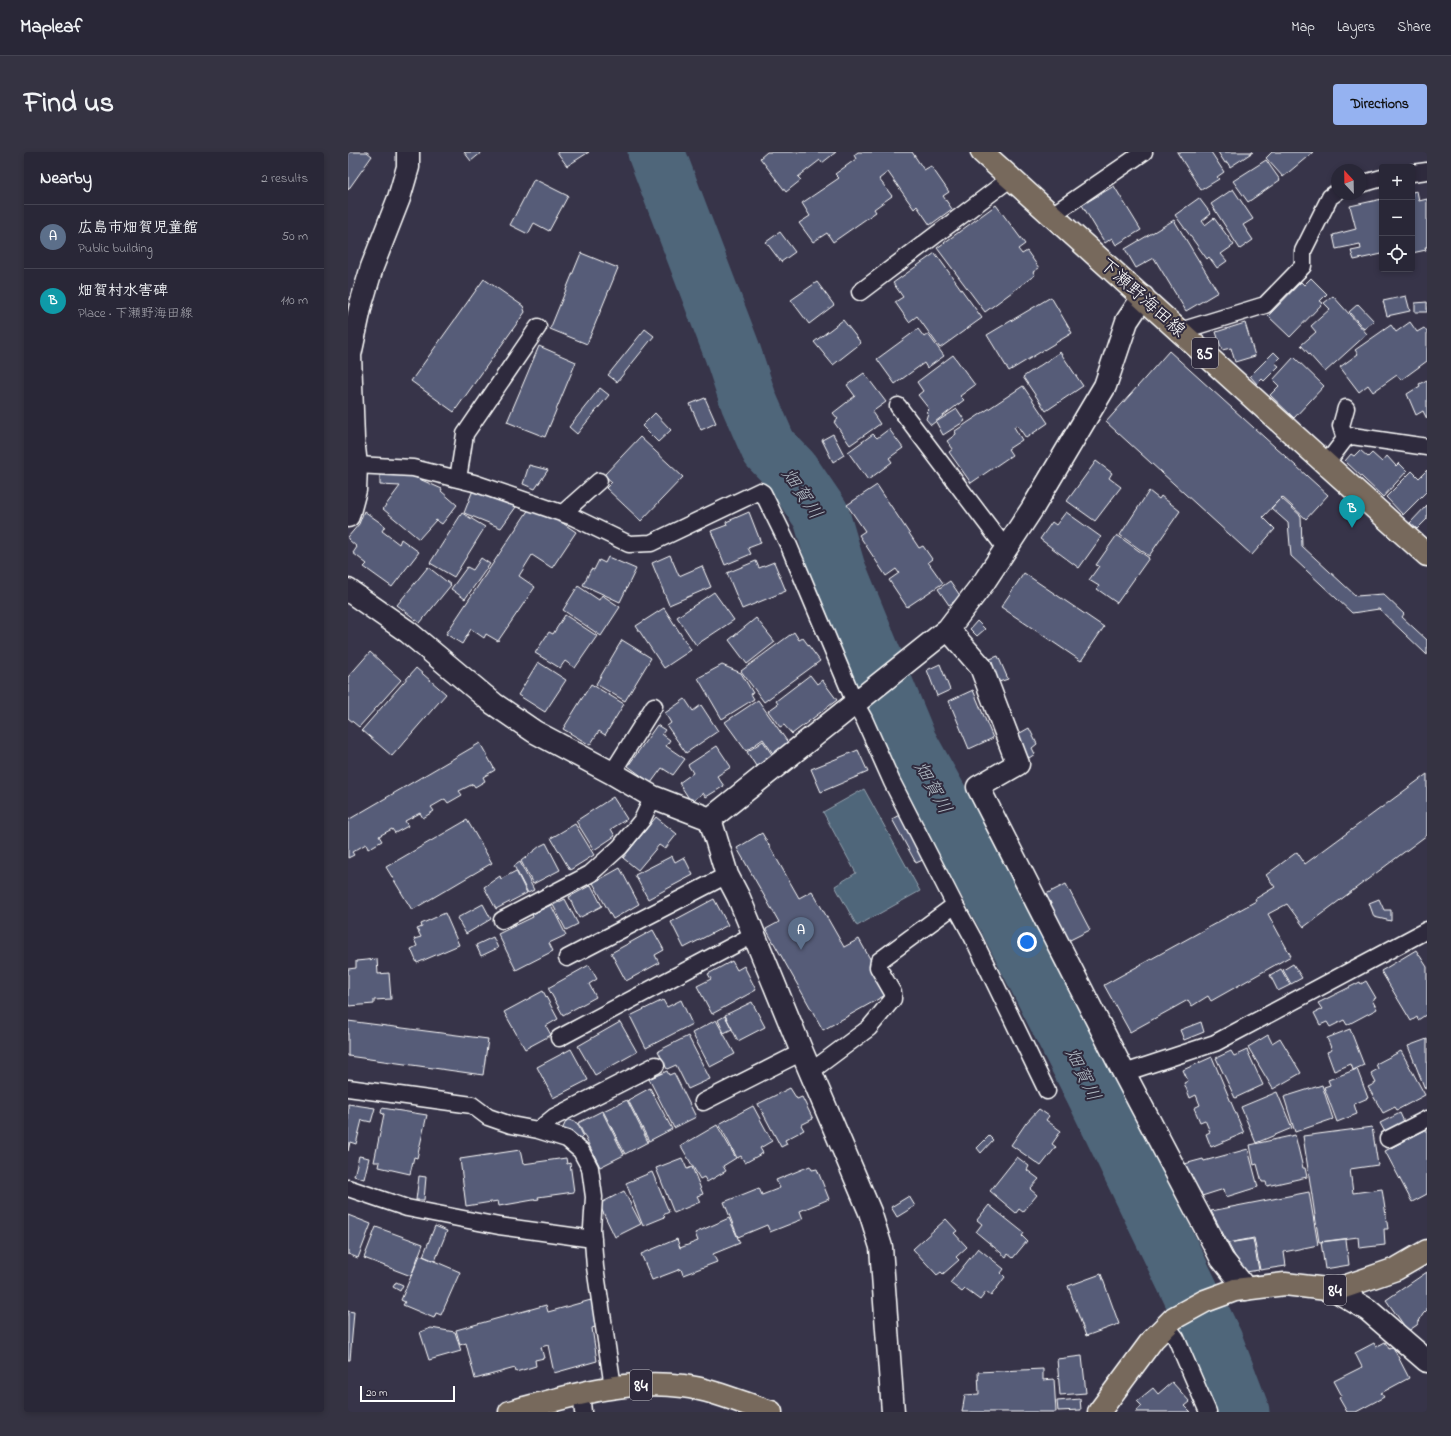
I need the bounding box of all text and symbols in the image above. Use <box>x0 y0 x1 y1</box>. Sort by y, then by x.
text: Mapleaf <box>20 14 82 41</box>
text: Map <box>1291 17 1315 38</box>
text: Layers <box>1337 17 1375 38</box>
text: Share <box>1397 17 1431 38</box>
text: Find us <box>24 84 114 125</box>
button: Directions <box>1333 84 1427 125</box>
north arrow <box>1331 164 1367 200</box>
map controls <box>1379 164 1415 272</box>
button: + <box>1379 164 1415 200</box>
text: Nearby <box>40 166 92 191</box>
text: 2 results <box>261 169 308 188</box>
button: − <box>1379 200 1415 236</box>
text: 広島市畑賀児童館 <box>78 217 198 239</box>
text: A <box>49 227 57 246</box>
text: 50 m <box>282 227 308 246</box>
button: locate <box>1379 236 1415 272</box>
text: Public building <box>78 239 153 258</box>
street label: 下瀬野海田線 <box>1093 253 1190 344</box>
text: 畑賀村水害碑 <box>78 280 168 302</box>
text: B <box>49 291 57 310</box>
text: 110 m <box>281 291 308 310</box>
text: Place · 下瀬野海田線 <box>78 304 193 323</box>
road number: 85 <box>1192 338 1218 368</box>
water label: 畑賀川 <box>774 463 828 526</box>
pin: B <box>1339 495 1365 528</box>
water label: 畑賀川 <box>906 757 957 820</box>
pin: A <box>788 917 814 950</box>
your location <box>1017 932 1037 952</box>
water label: 畑賀川 <box>1057 1044 1106 1107</box>
road number: 84 <box>1324 1275 1346 1305</box>
road number: 84 <box>630 1370 652 1400</box>
scale bar <box>360 1384 455 1403</box>
text: 20 m <box>366 1385 388 1401</box>

